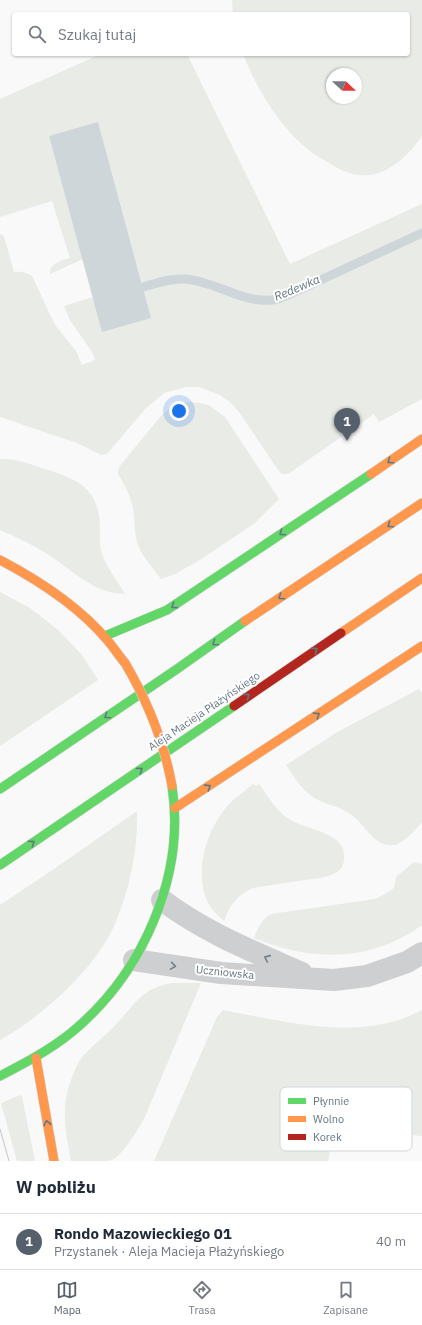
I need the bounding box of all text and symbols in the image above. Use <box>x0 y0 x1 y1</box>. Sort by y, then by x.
search box <box>12 12 410 56</box>
icon: search <box>26 23 48 45</box>
text: Szukaj tutaj <box>58 25 136 44</box>
north arrow <box>326 68 362 104</box>
water label: Redewka <box>272 271 322 304</box>
your location <box>169 401 189 421</box>
pin: 1 <box>334 408 360 441</box>
one-way arrow <box>387 456 394 463</box>
one-way arrow <box>387 520 394 527</box>
one-way arrow <box>279 528 286 535</box>
one-way arrow <box>278 592 285 600</box>
one-way arrow <box>171 601 178 608</box>
one-way arrow <box>212 638 219 645</box>
one-way arrow <box>310 648 317 655</box>
street label: Aleja Macieja Płażyńskiego <box>145 668 263 754</box>
one-way arrow <box>243 693 250 701</box>
one-way arrow <box>105 711 112 718</box>
one-way arrow <box>312 713 319 720</box>
one-way arrow <box>135 768 142 775</box>
one-way arrow <box>204 784 211 792</box>
one-way arrow <box>28 840 35 848</box>
one-way arrow <box>264 955 272 963</box>
one-way arrow <box>170 961 176 970</box>
street label: Uczniowska <box>195 962 255 982</box>
legend <box>280 1087 412 1151</box>
text: Płynnie <box>313 1094 349 1108</box>
text: Wolno <box>313 1112 344 1126</box>
one-way arrow <box>43 1120 52 1126</box>
text: Korek <box>313 1130 342 1144</box>
text: W pobliżu <box>16 1176 96 1198</box>
text: Rondo Mazowieckiego 01 <box>54 1224 232 1243</box>
text: 1 <box>25 1233 33 1250</box>
text: 40 m <box>376 1233 406 1250</box>
text: Przystanek · Aleja Macieja Płażyńskiego <box>54 1243 284 1260</box>
tab: Mapa <box>54 1279 81 1317</box>
tab: Trasa <box>189 1279 216 1317</box>
tab: Zapisane <box>323 1279 368 1317</box>

